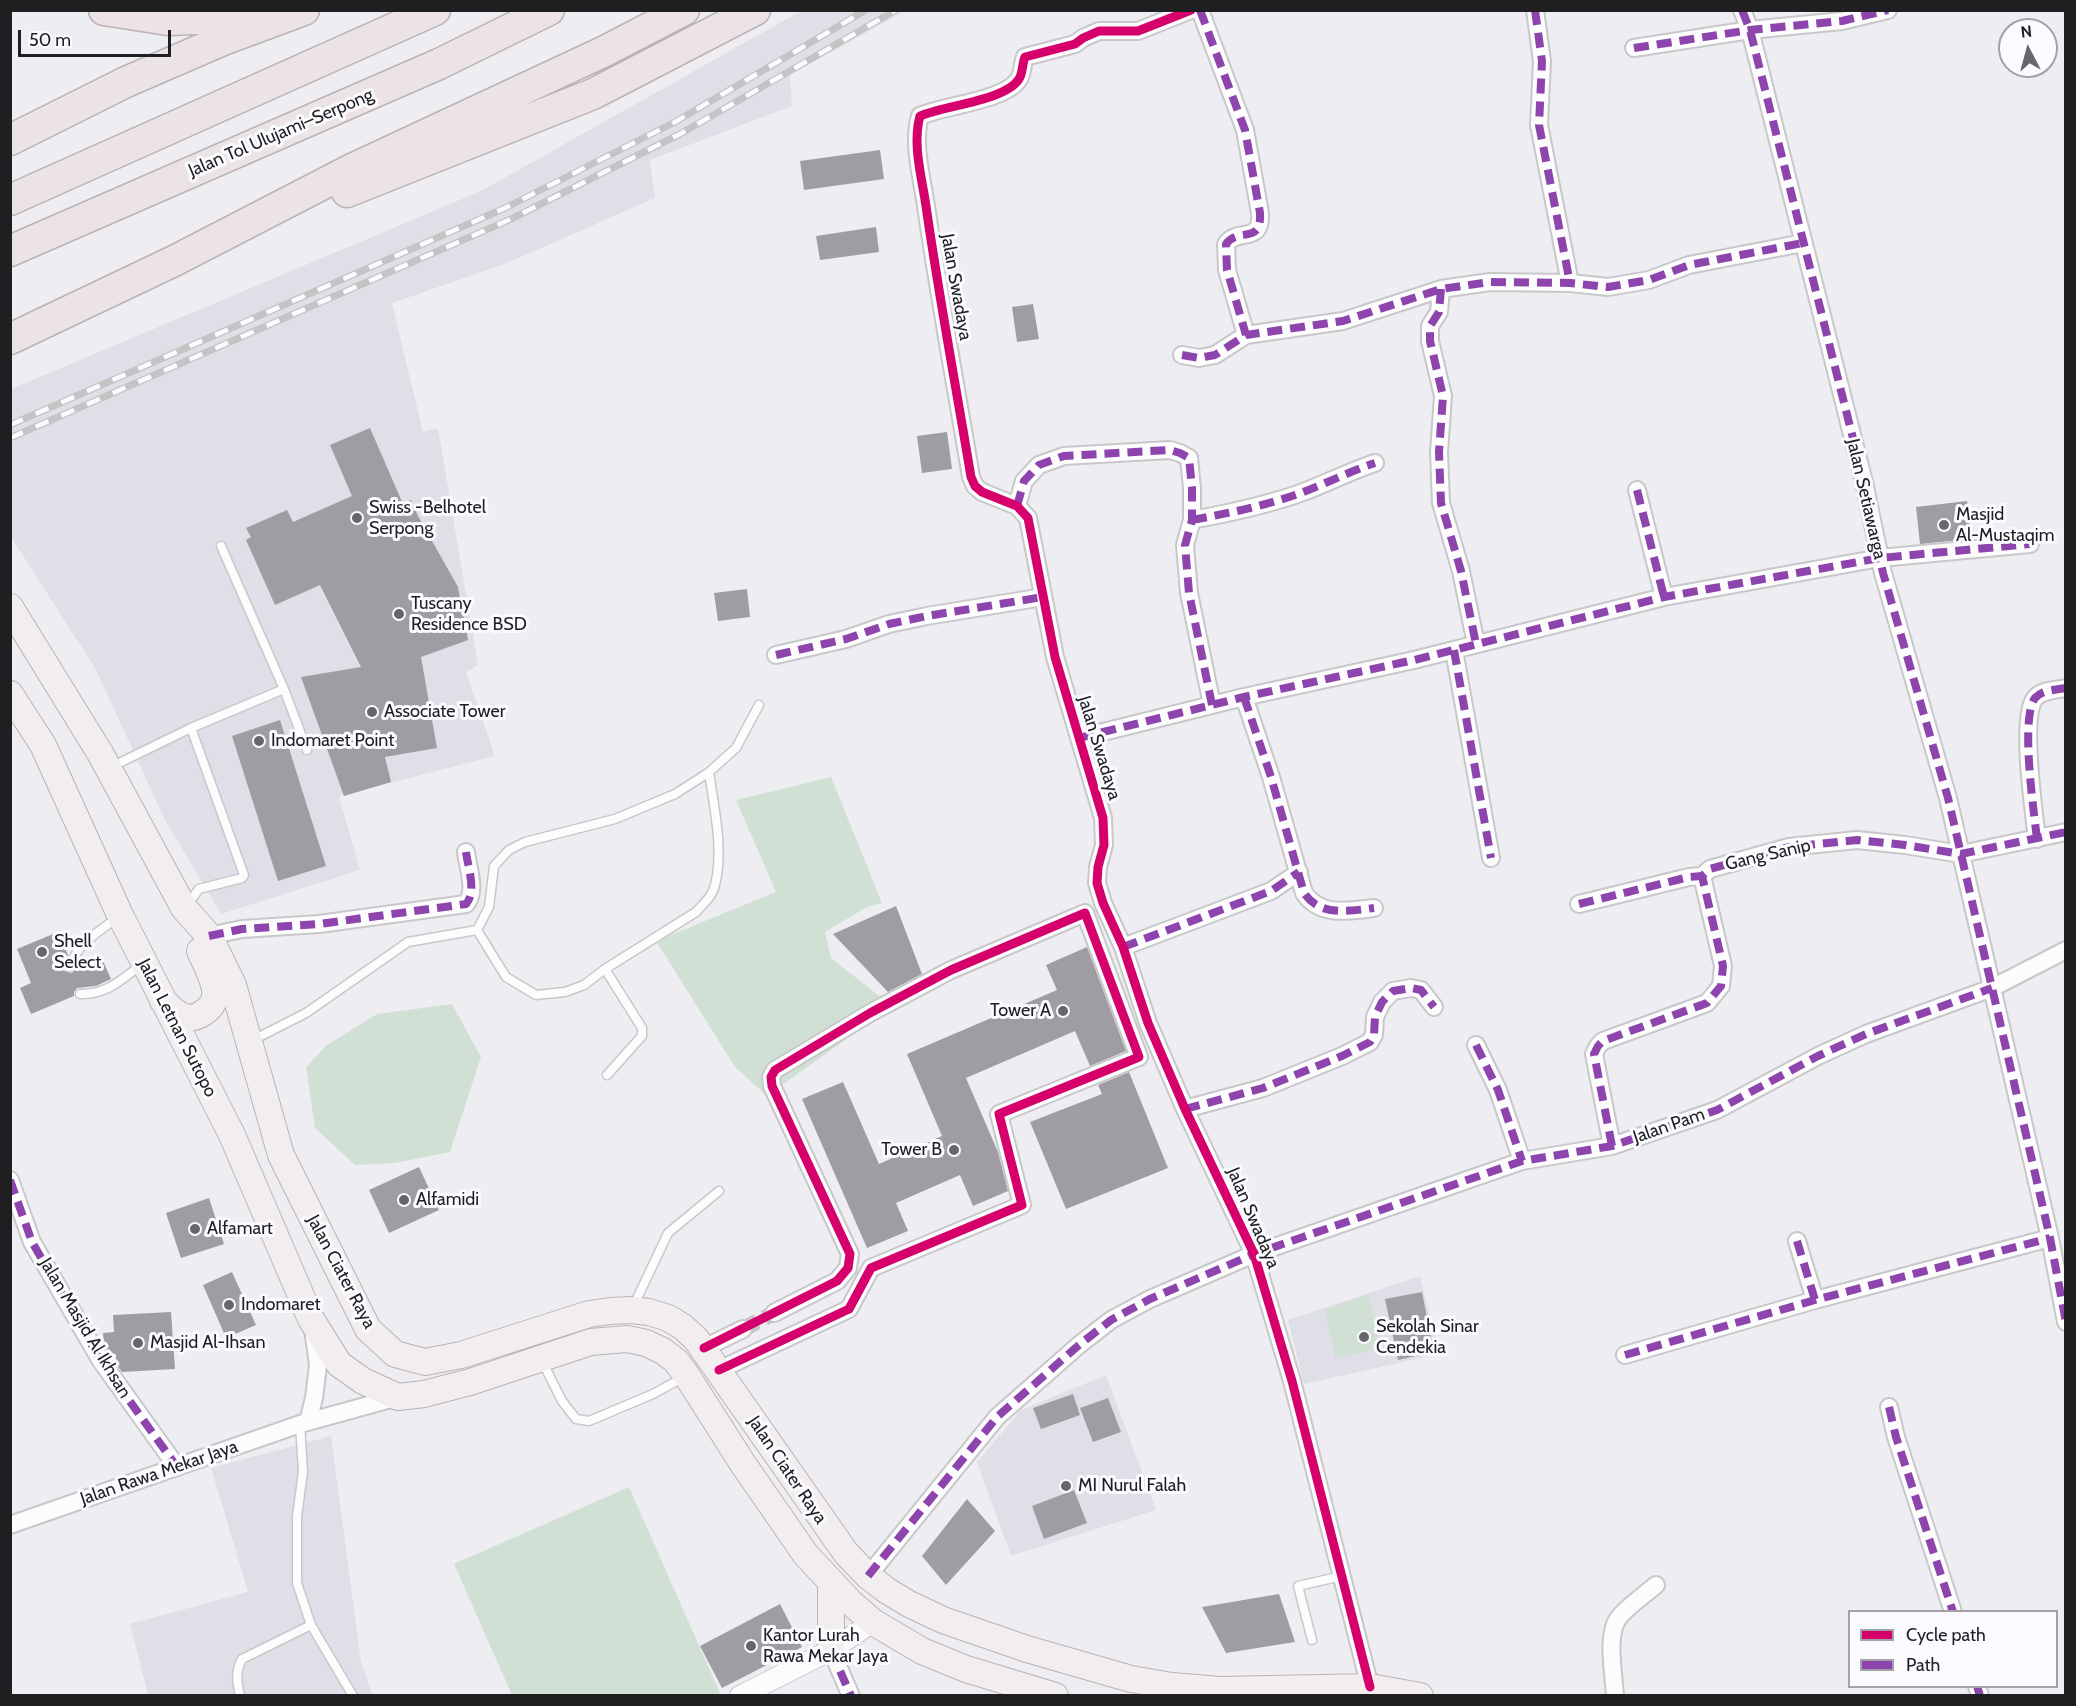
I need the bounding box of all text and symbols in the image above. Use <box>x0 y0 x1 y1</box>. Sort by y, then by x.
scale bar <box>21 18 174 56</box>
north arrow <box>1998 18 2058 78</box>
text: N <box>2020 22 2033 42</box>
text: 50 m <box>29 29 71 51</box>
street label: Jalan Tol Ulujami–Serpong <box>185 84 377 182</box>
street label: Jalan Swadaya <box>936 232 976 342</box>
street label: Jalan Setiawarga <box>1842 437 1890 561</box>
place label: Swiss -Belhotel Serpong <box>369 497 486 540</box>
place label: Masjid Al-Mustaqim <box>1956 504 2054 546</box>
marker: Swiss -Belhotel Serpong <box>350 511 364 525</box>
marker: Masjid Al-Mustaqim <box>1937 518 1951 532</box>
place label: Tuscany Residence BSD <box>411 593 527 636</box>
marker: Tuscany Residence BSD <box>392 607 406 621</box>
street label: Jalan Swadaya <box>1073 693 1125 803</box>
place label: Associate Tower <box>384 701 505 723</box>
marker: Associate Tower <box>365 705 379 719</box>
place label: Indomaret Point <box>271 730 394 752</box>
marker: Indomaret Point <box>252 734 266 748</box>
street label: Gang Sanip <box>1723 835 1813 875</box>
place label: Shell Select <box>54 931 101 974</box>
marker: Shell Select <box>35 945 49 959</box>
street label: Jalan Letnan Sutopo <box>133 955 221 1101</box>
place label: Tower A <box>990 1000 1051 1022</box>
marker: Tower A <box>1056 1004 1070 1018</box>
street label: Jalan Pam <box>1630 1104 1708 1148</box>
place label: Tower B <box>881 1139 942 1161</box>
marker: Tower B <box>947 1143 961 1157</box>
street label: Jalan Swadaya <box>1222 1164 1284 1272</box>
place label: Alfamidi <box>416 1189 479 1211</box>
marker: Alfamidi <box>397 1193 411 1207</box>
street label: Jalan Ciater Raya <box>302 1211 380 1333</box>
place label: Alfamart <box>207 1218 273 1240</box>
marker: Alfamart <box>188 1222 202 1236</box>
street label: Jalan Masjid Al Ikhsan <box>35 1254 135 1402</box>
place label: Indomaret <box>241 1294 321 1316</box>
marker: Indomaret <box>222 1298 236 1312</box>
place label: Sekolah Sinar Cendekia <box>1376 1316 1479 1358</box>
marker: Sekolah Sinar Cendekia <box>1357 1330 1371 1344</box>
place label: Masjid Al-Ihsan <box>150 1332 265 1354</box>
marker: Masjid Al-Ihsan <box>131 1336 145 1350</box>
street label: Jalan Ciater Raya <box>743 1412 831 1528</box>
street label: Jalan Rawa Mekar Jaya <box>77 1436 241 1510</box>
place label: MI Nurul Falah <box>1078 1475 1186 1497</box>
marker: MI Nurul Falah <box>1059 1479 1073 1493</box>
legend <box>1848 1610 2058 1688</box>
text: Cycle path <box>1906 1624 1986 1646</box>
place label: Kantor Lurah Rawa Mekar Jaya <box>763 1625 888 1668</box>
marker: Kantor Lurah Rawa Mekar Jaya <box>744 1639 758 1653</box>
text: Path <box>1906 1654 1940 1676</box>

